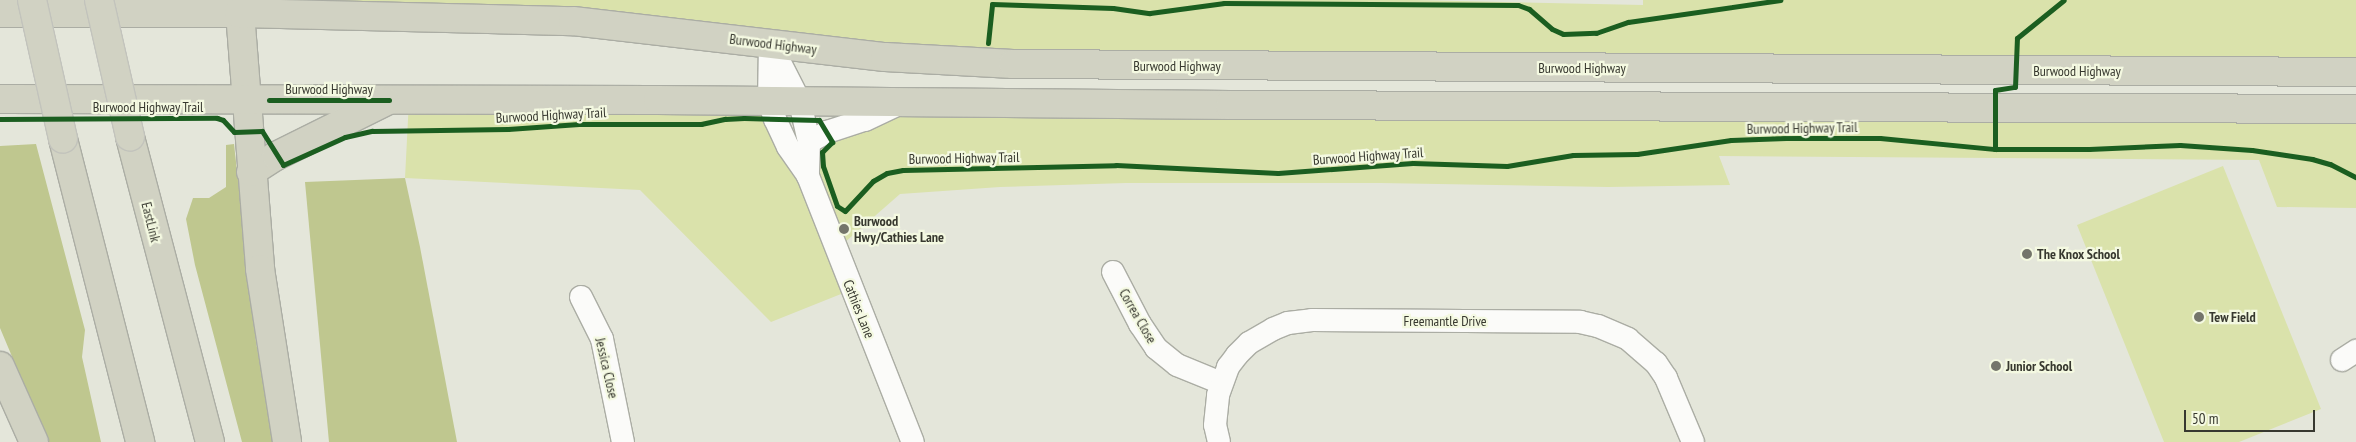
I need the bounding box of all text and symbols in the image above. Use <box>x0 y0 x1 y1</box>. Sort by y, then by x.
street label: Burwood Highway <box>728 30 818 58</box>
street label: Burwood Highway <box>1133 58 1221 74</box>
street label: Burwood Highway <box>1538 60 1626 76</box>
street label: Burwood Highway <box>2033 63 2121 79</box>
street label: Burwood Highway <box>285 81 373 97</box>
street label: Burwood Highway Trail <box>92 99 204 115</box>
street label: Burwood Highway Trail <box>495 104 607 126</box>
street label: Burwood Highway Trail <box>1746 119 1858 137</box>
street label: Burwood Highway Trail <box>1312 144 1424 168</box>
street label: Burwood Highway Trail <box>908 149 1020 167</box>
street label: EastLink <box>138 200 164 244</box>
place label: Burwood Hwy/Cathies Lane <box>854 213 944 246</box>
marker: Burwood Hwy/Cathies Lane <box>838 223 850 235</box>
place label: The Knox School <box>2037 246 2120 262</box>
marker: The Knox School <box>2021 248 2033 260</box>
street label: Cathies Lane <box>840 277 878 341</box>
street label: Correa Close <box>1116 286 1160 346</box>
place label: Tew Field <box>2209 309 2256 325</box>
marker: Tew Field <box>2193 311 2205 323</box>
street label: Freemantle Drive <box>1403 313 1487 329</box>
street label: Jessica Close <box>592 336 622 400</box>
place label: Junior School <box>2006 358 2072 374</box>
marker: Junior School <box>1990 360 2002 372</box>
scale bar <box>2186 400 2317 432</box>
text: 50 m <box>2192 409 2218 428</box>

